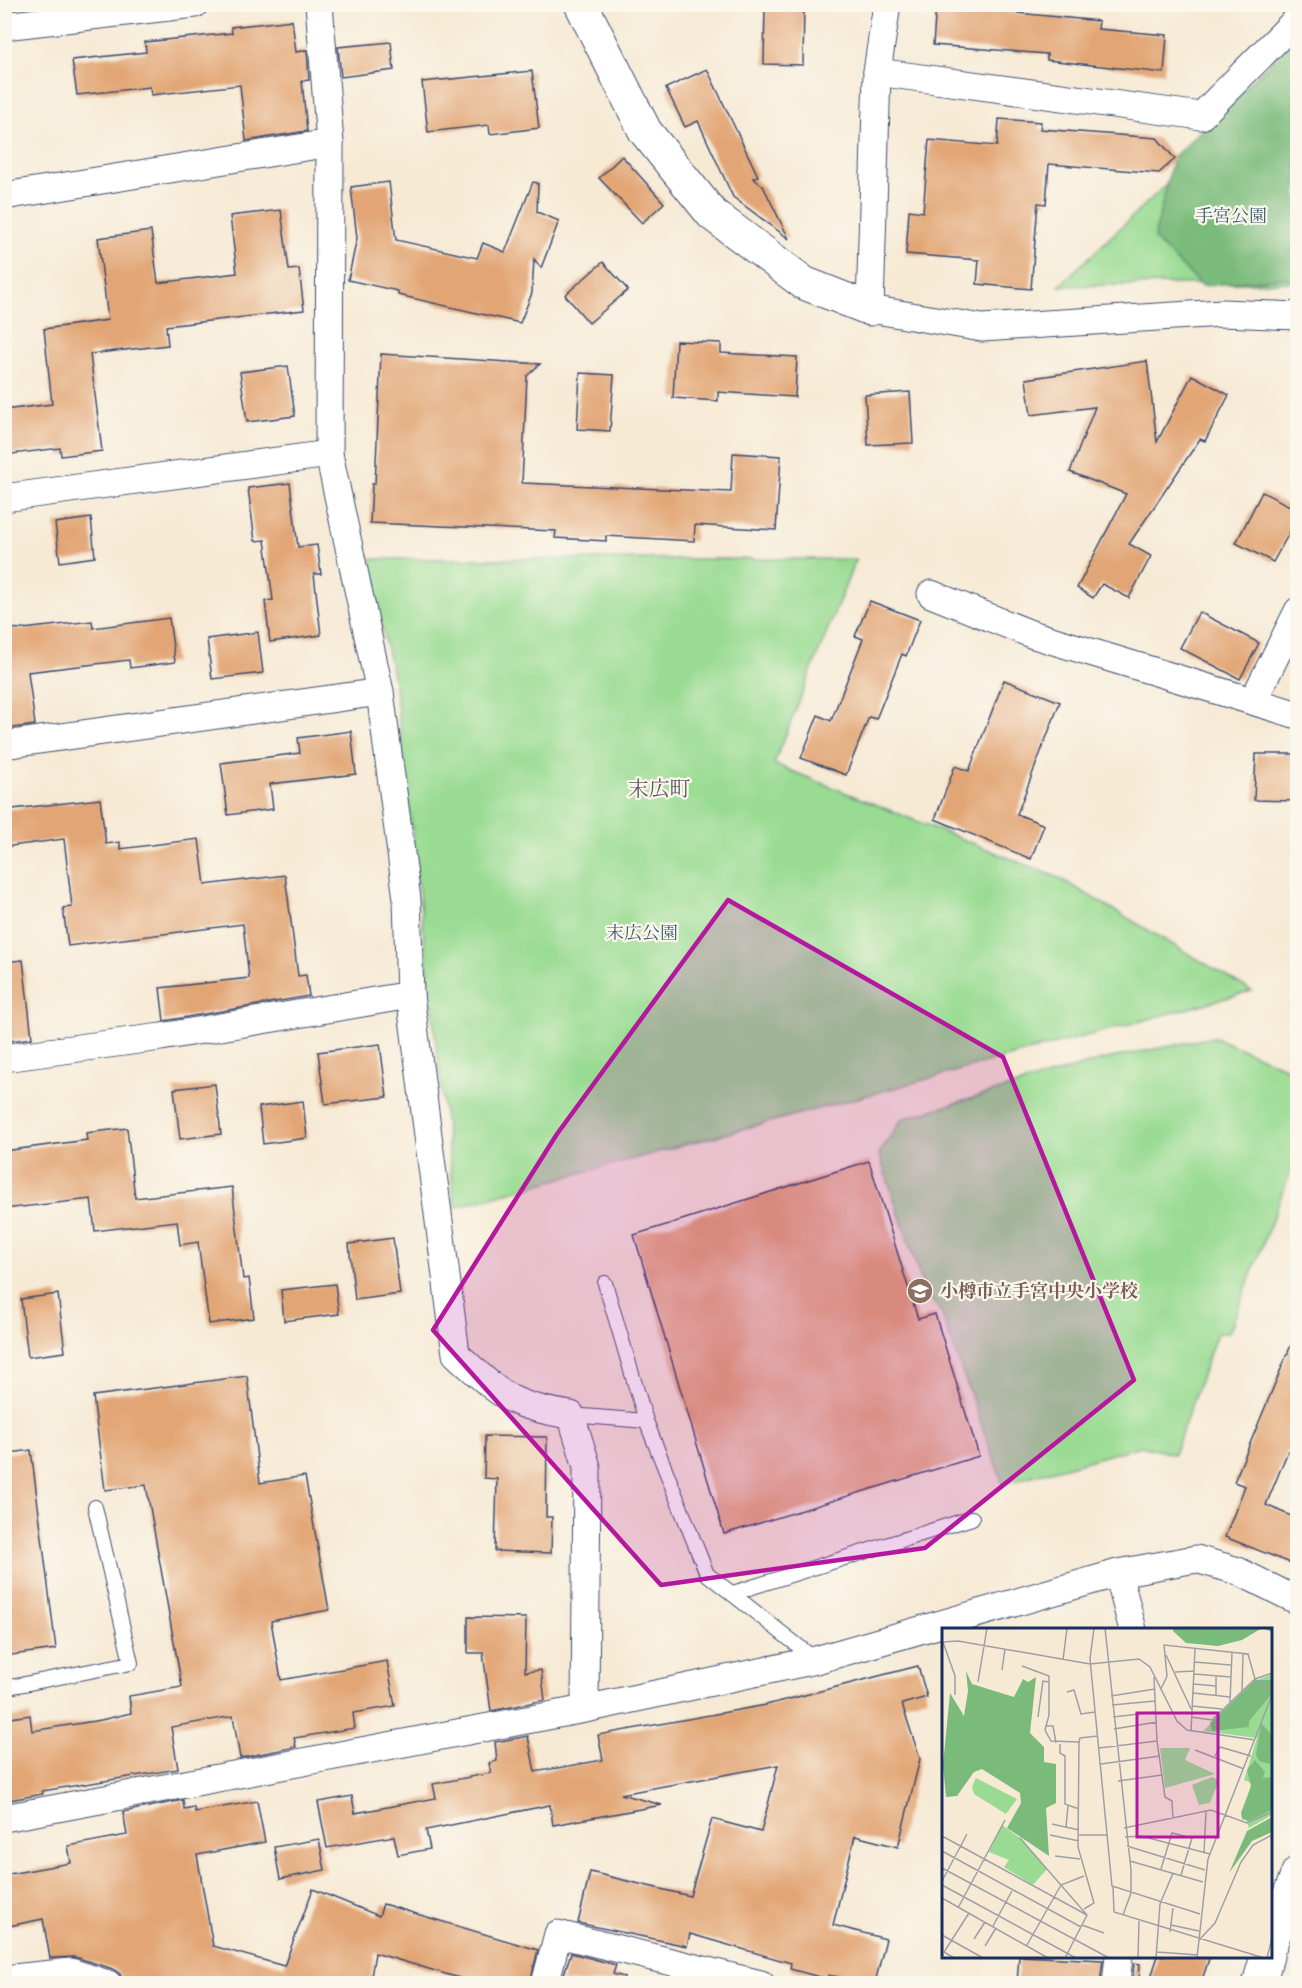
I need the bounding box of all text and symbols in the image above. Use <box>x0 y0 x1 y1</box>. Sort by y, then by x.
park label: 手宮公園 <box>1195 205 1267 228</box>
district label: 末広町 <box>628 777 691 803</box>
park label: 末広公園 <box>606 922 678 945</box>
school or university icon: 小樽市立手宮中央小学校 <box>905 1276 935 1306</box>
place label: 小樽市立手宮中央小学校 <box>940 1280 1138 1303</box>
inset map <box>942 1628 1272 1958</box>

